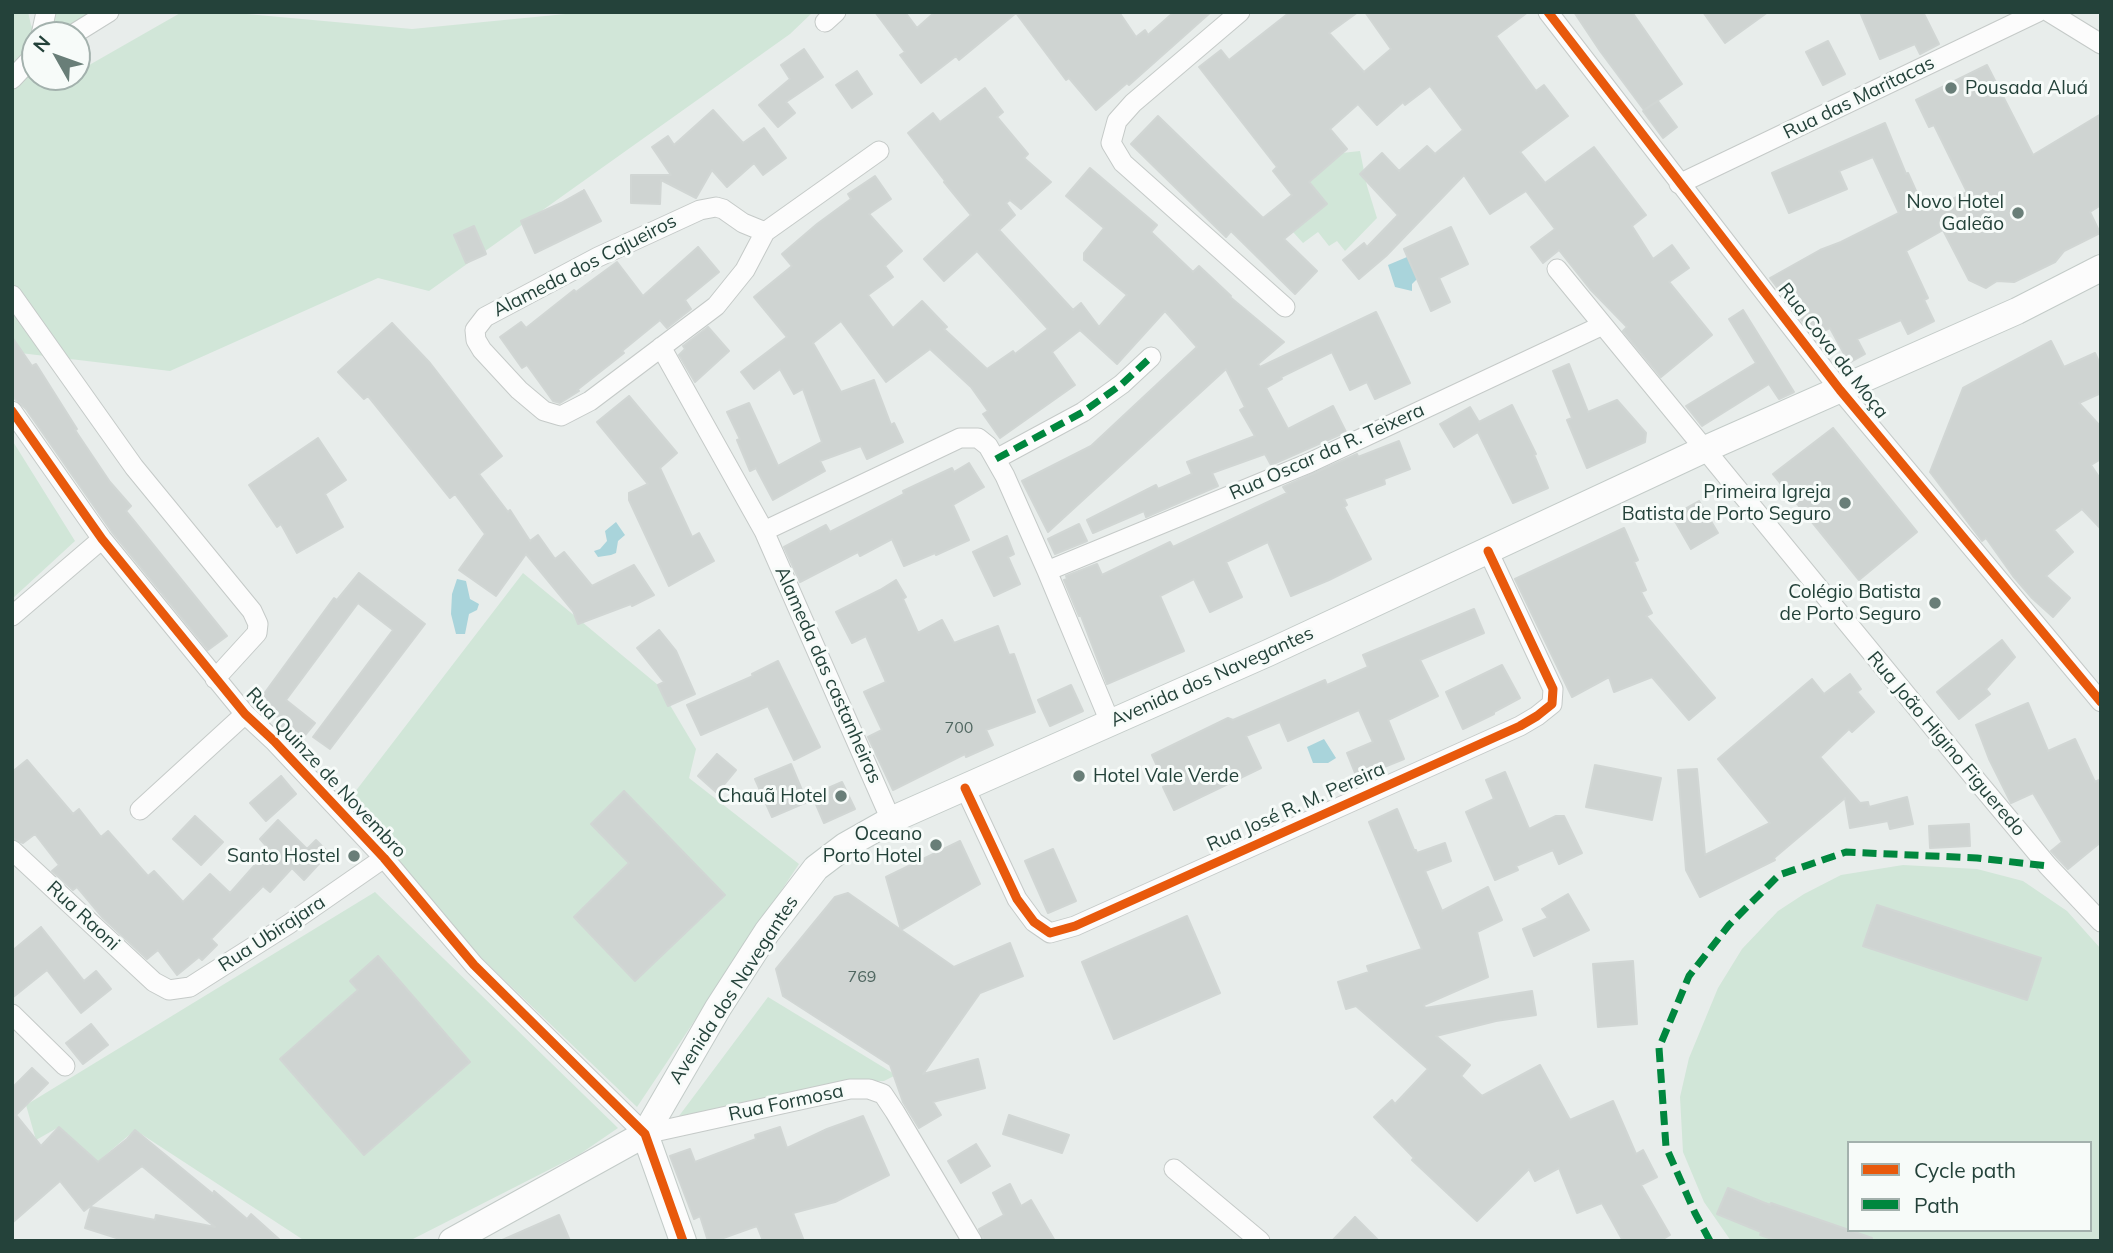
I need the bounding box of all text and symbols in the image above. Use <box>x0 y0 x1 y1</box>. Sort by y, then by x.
north arrow <box>21 21 91 91</box>
text: N <box>28 31 55 57</box>
street label: Rua das Maritacas <box>1780 52 1938 144</box>
place label: Pousada Aluá <box>1965 77 2088 99</box>
marker: Pousada Aluá <box>1943 80 1959 96</box>
place label: Novo Hotel Galeão <box>1907 191 2004 235</box>
marker: Novo Hotel Galeão <box>2010 205 2026 221</box>
street label: Alameda dos Cajueiros <box>489 210 681 322</box>
street label: Rua Cova da Moça <box>1773 279 1893 423</box>
street label: Rua Oscar da R. Teixera <box>1226 399 1428 505</box>
place label: Primeira Igreja Batista de Porto Seguro <box>1622 481 1831 525</box>
marker: Primeira Igreja Batista de Porto Seguro <box>1837 495 1853 511</box>
street label: Alameda das castanheiras <box>770 563 886 787</box>
place label: Colégio Batista de Porto Seguro <box>1780 581 1921 625</box>
marker: Colégio Batista de Porto Seguro <box>1927 595 1943 611</box>
street label: Avenida dos Navegantes <box>1107 622 1317 732</box>
street label: Rua João Higino Figueredo <box>1862 647 2030 841</box>
street label: Rua Quinze de Novembro <box>241 683 411 863</box>
house number: 700 <box>945 718 973 738</box>
street label: Rua José R. M. Pereira <box>1203 757 1389 857</box>
place label: Hotel Vale Verde <box>1093 765 1239 787</box>
marker: Hotel Vale Verde <box>1071 768 1087 784</box>
place label: Chauã Hotel <box>717 785 827 807</box>
marker: Chauã Hotel <box>833 788 849 804</box>
place label: Oceano Porto Hotel <box>823 823 922 867</box>
marker: Oceano Porto Hotel <box>928 837 944 853</box>
place label: Santo Hostel <box>227 845 340 867</box>
marker: Santo Hostel <box>346 848 362 864</box>
street label: Rua Raoni <box>42 876 124 956</box>
street label: Rua Ubirajara <box>214 891 330 977</box>
street label: Avenida dos Navegantes <box>665 892 803 1088</box>
house number: 769 <box>848 967 876 987</box>
street label: Rua Formosa <box>726 1080 846 1126</box>
legend <box>1847 1141 2092 1232</box>
text: Cycle path <box>1914 1157 2016 1183</box>
text: Path <box>1914 1192 1959 1218</box>

